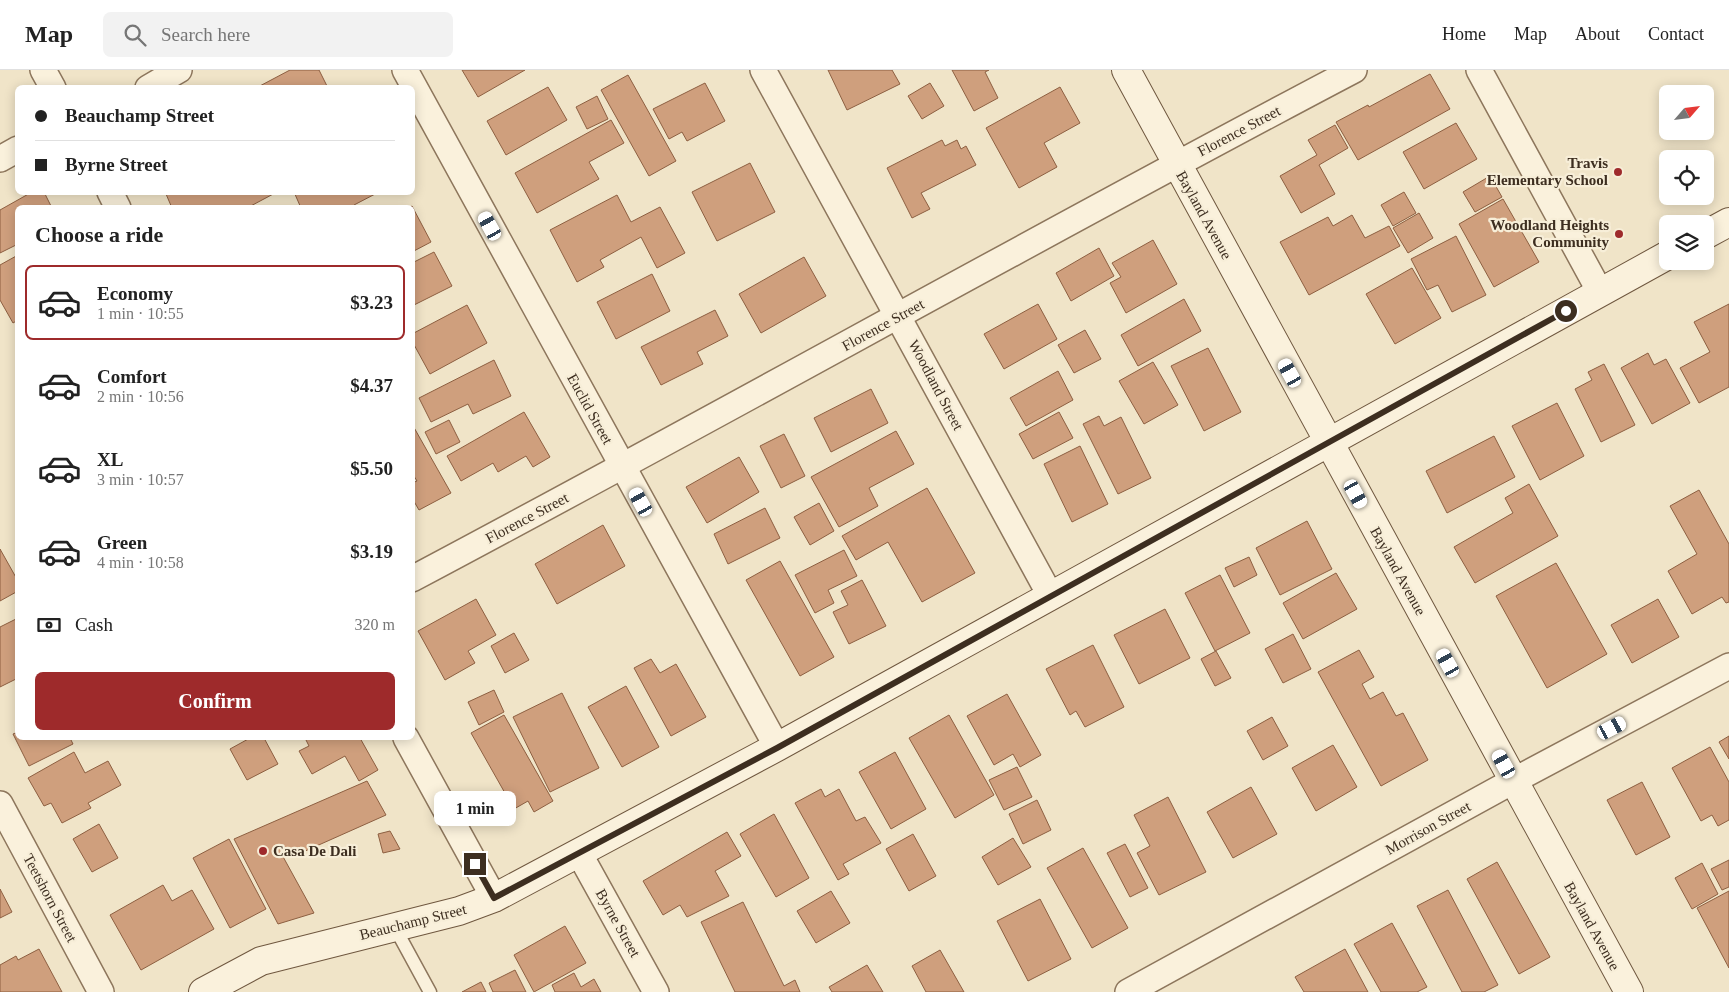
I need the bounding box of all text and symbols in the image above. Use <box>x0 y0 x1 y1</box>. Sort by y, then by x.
search box <box>103 12 453 57</box>
text: Map <box>25 21 73 47</box>
icon: search <box>121 21 149 49</box>
text: Search here <box>161 24 250 45</box>
text: Home <box>1442 24 1486 44</box>
text: Map <box>1514 24 1547 44</box>
text: About <box>1575 24 1620 44</box>
text: Contact <box>1648 24 1704 44</box>
north arrow <box>1659 85 1714 140</box>
map controls <box>1659 85 1714 270</box>
street label: Florence Street <box>1195 102 1284 159</box>
text: Beauchamp Street <box>65 105 214 126</box>
button: locate <box>1659 150 1714 205</box>
text: Byrne Street <box>65 154 168 175</box>
place label: Travis Elementary School <box>1487 155 1608 188</box>
marker: Travis Elementary School <box>1612 166 1624 178</box>
street label: Bayland Avenue <box>1173 168 1235 262</box>
car <box>476 209 503 243</box>
button: layers <box>1659 215 1714 270</box>
place label: Woodland Heights Community <box>1490 217 1609 250</box>
text: Choose a ride <box>35 222 163 247</box>
marker: Woodland Heights Community <box>1613 228 1625 240</box>
icon: car <box>37 280 82 325</box>
text: Economy <box>97 283 173 304</box>
text: $3.23 <box>350 292 393 313</box>
street label: Florence Street <box>839 295 927 354</box>
route start <box>1555 300 1577 322</box>
text: 1 min · 10:55 <box>97 305 184 322</box>
street label: Woodland Street <box>905 337 967 434</box>
car <box>1276 356 1303 390</box>
icon: car <box>37 363 82 408</box>
text: Comfort <box>97 366 167 387</box>
street label: Euclid Street <box>564 371 616 448</box>
text: $4.37 <box>350 375 393 396</box>
text: 2 min · 10:56 <box>97 388 184 405</box>
icon: car <box>37 446 82 491</box>
text: XL <box>97 449 123 470</box>
text: $5.50 <box>350 458 393 479</box>
text: 3 min · 10:57 <box>97 471 184 488</box>
car <box>1342 477 1369 511</box>
car <box>627 485 654 519</box>
street label: Florence Street <box>483 489 572 546</box>
street label: Bayland Avenue <box>1367 524 1429 618</box>
icon: car <box>37 529 82 574</box>
text: Green <box>97 532 147 553</box>
text: $3.19 <box>350 541 393 562</box>
text: 4 min · 10:58 <box>97 554 184 571</box>
icon: cash <box>35 611 63 639</box>
text: Cash <box>75 614 113 635</box>
text: 320 m <box>355 616 395 633</box>
car <box>1434 646 1461 680</box>
button: Confirm <box>35 672 395 730</box>
car <box>1595 714 1628 742</box>
car <box>1490 747 1517 781</box>
callout: 1 min <box>434 792 516 826</box>
street label: Morrison Street <box>1383 798 1474 858</box>
text: 1 min <box>456 800 494 817</box>
place label: Casa De Dali <box>273 843 356 859</box>
marker: Casa De Dali <box>257 845 269 857</box>
street label: Teetshorn Street <box>20 851 80 946</box>
route end <box>464 853 486 875</box>
street label: Bayland Avenue <box>1561 879 1623 973</box>
street label: Byrne Street <box>593 886 644 961</box>
street label: Beauchamp Street <box>358 901 469 943</box>

